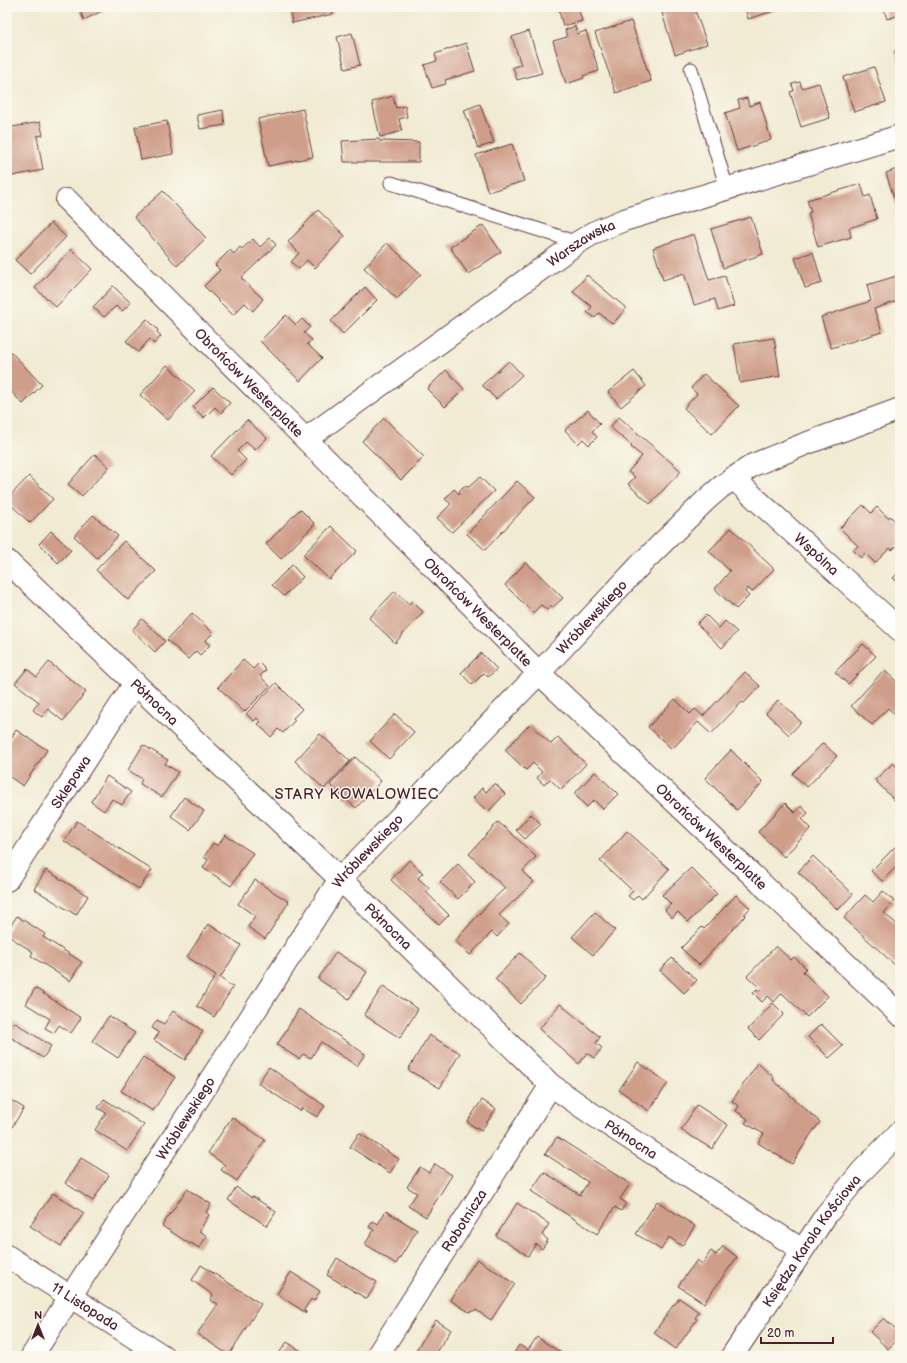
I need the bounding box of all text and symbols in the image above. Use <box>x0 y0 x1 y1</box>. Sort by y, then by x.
street label: Warszawska <box>544 216 618 270</box>
street label: Obrońców Westerplatte <box>191 325 307 441</box>
street label: Wspólna <box>791 529 843 579</box>
street label: Obrońców Westerplatte <box>420 554 536 670</box>
street label: Wróblewskiego <box>553 576 630 658</box>
street label: Północna <box>127 675 182 729</box>
street label: Sklepowa <box>47 752 94 812</box>
street label: Obrońców Westerplatte <box>652 780 771 893</box>
district label: STARY KOWALOWIEC <box>274 785 440 804</box>
street label: Wróblewskiego <box>328 810 407 891</box>
street label: Północna <box>361 899 416 953</box>
street label: Wróblewskiego <box>152 1073 219 1163</box>
street label: Północna <box>601 1116 661 1163</box>
street label: Księdza Karola Kościowa <box>759 1171 864 1310</box>
street label: Robotnicza <box>438 1186 490 1255</box>
street label: 11 Listopada <box>48 1278 122 1334</box>
north arrow <box>18 1305 58 1345</box>
text: N <box>34 1309 42 1322</box>
scale bar <box>761 1319 833 1345</box>
text: 20 m <box>767 1326 794 1341</box>

